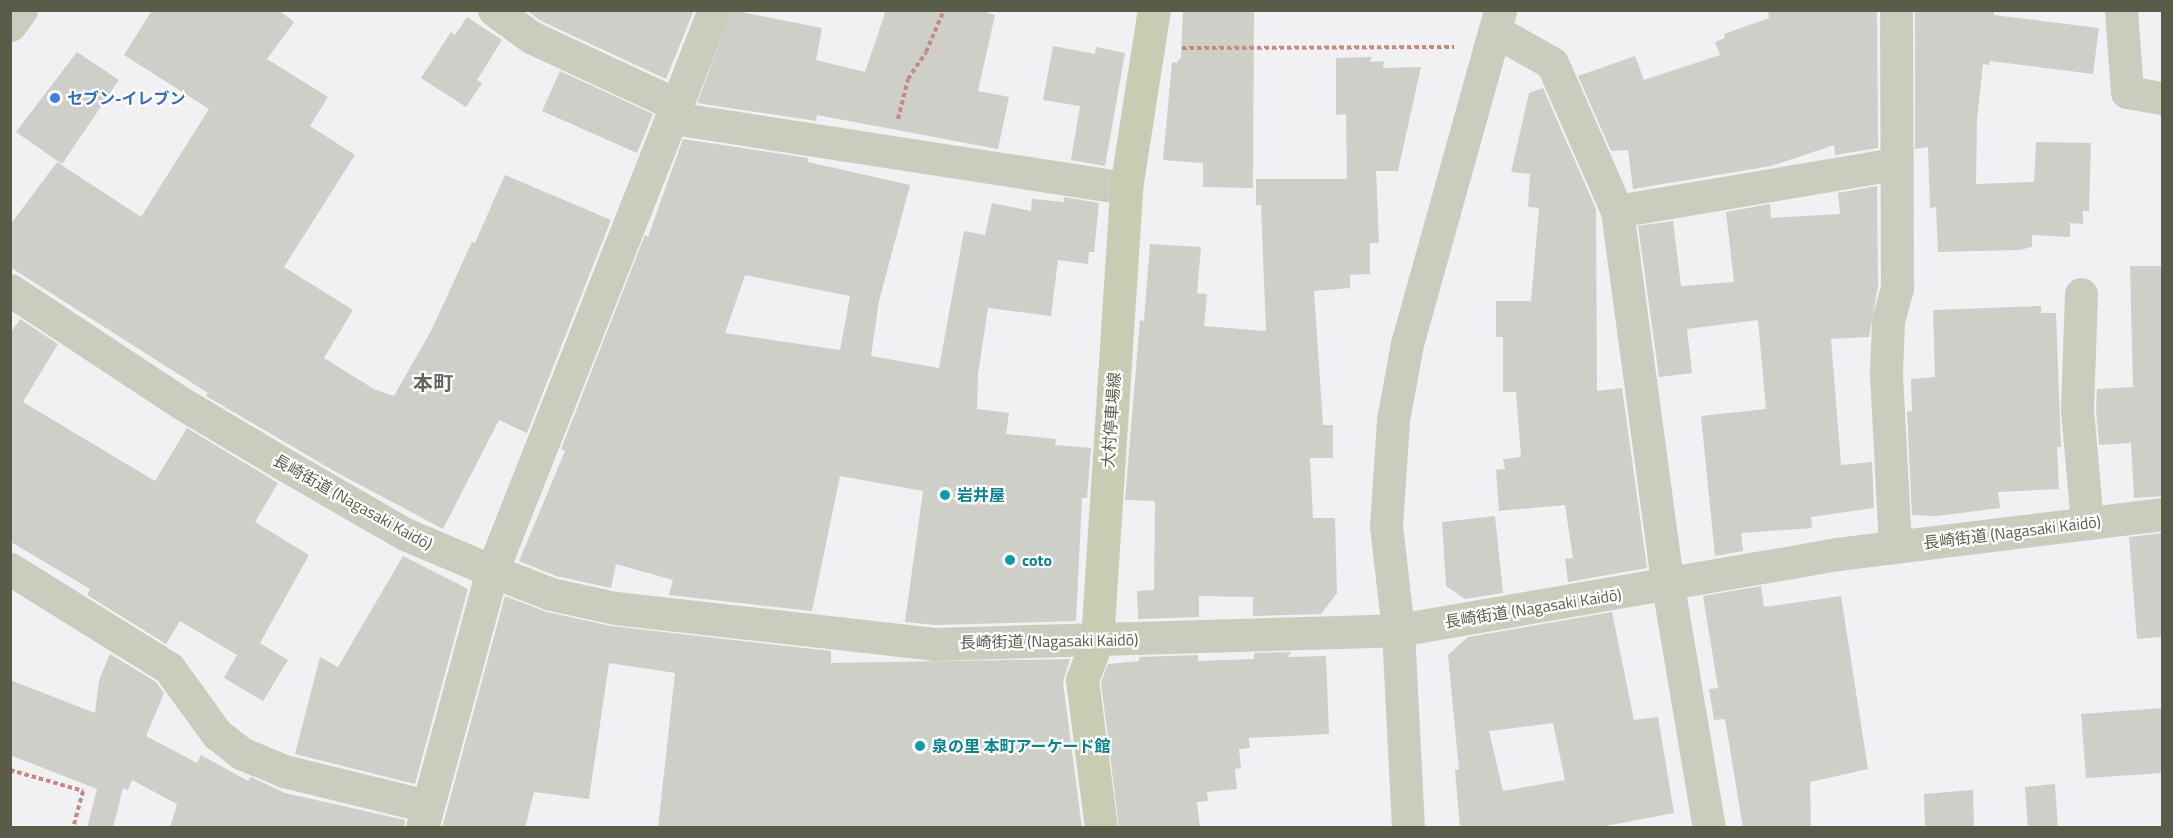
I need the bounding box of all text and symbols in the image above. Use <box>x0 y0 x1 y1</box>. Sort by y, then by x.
place label: セブン-イレブン <box>67 88 186 108</box>
marker: セブン-イレブン <box>48 91 62 105</box>
district label: 本町 <box>413 370 453 394</box>
street label: 大村停車場線 <box>1098 371 1124 469</box>
street label: 長崎街道 (Nagasaki Kaidō) <box>270 450 436 554</box>
place label: 岩井屋 <box>957 485 1005 505</box>
marker: 岩井屋 <box>938 488 952 502</box>
street label: 長崎街道 (Nagasaki Kaidō) <box>1922 512 2102 552</box>
place label: coto <box>1022 550 1052 570</box>
marker: coto <box>1003 553 1017 567</box>
street label: 長崎街道 (Nagasaki Kaidō) <box>1443 585 1623 631</box>
street label: 長崎街道 (Nagasaki Kaidō) <box>960 630 1138 652</box>
place label: 泉の里 本町アーケード館 <box>932 736 1111 756</box>
marker: 泉の里 本町アーケード館 <box>913 739 927 753</box>

